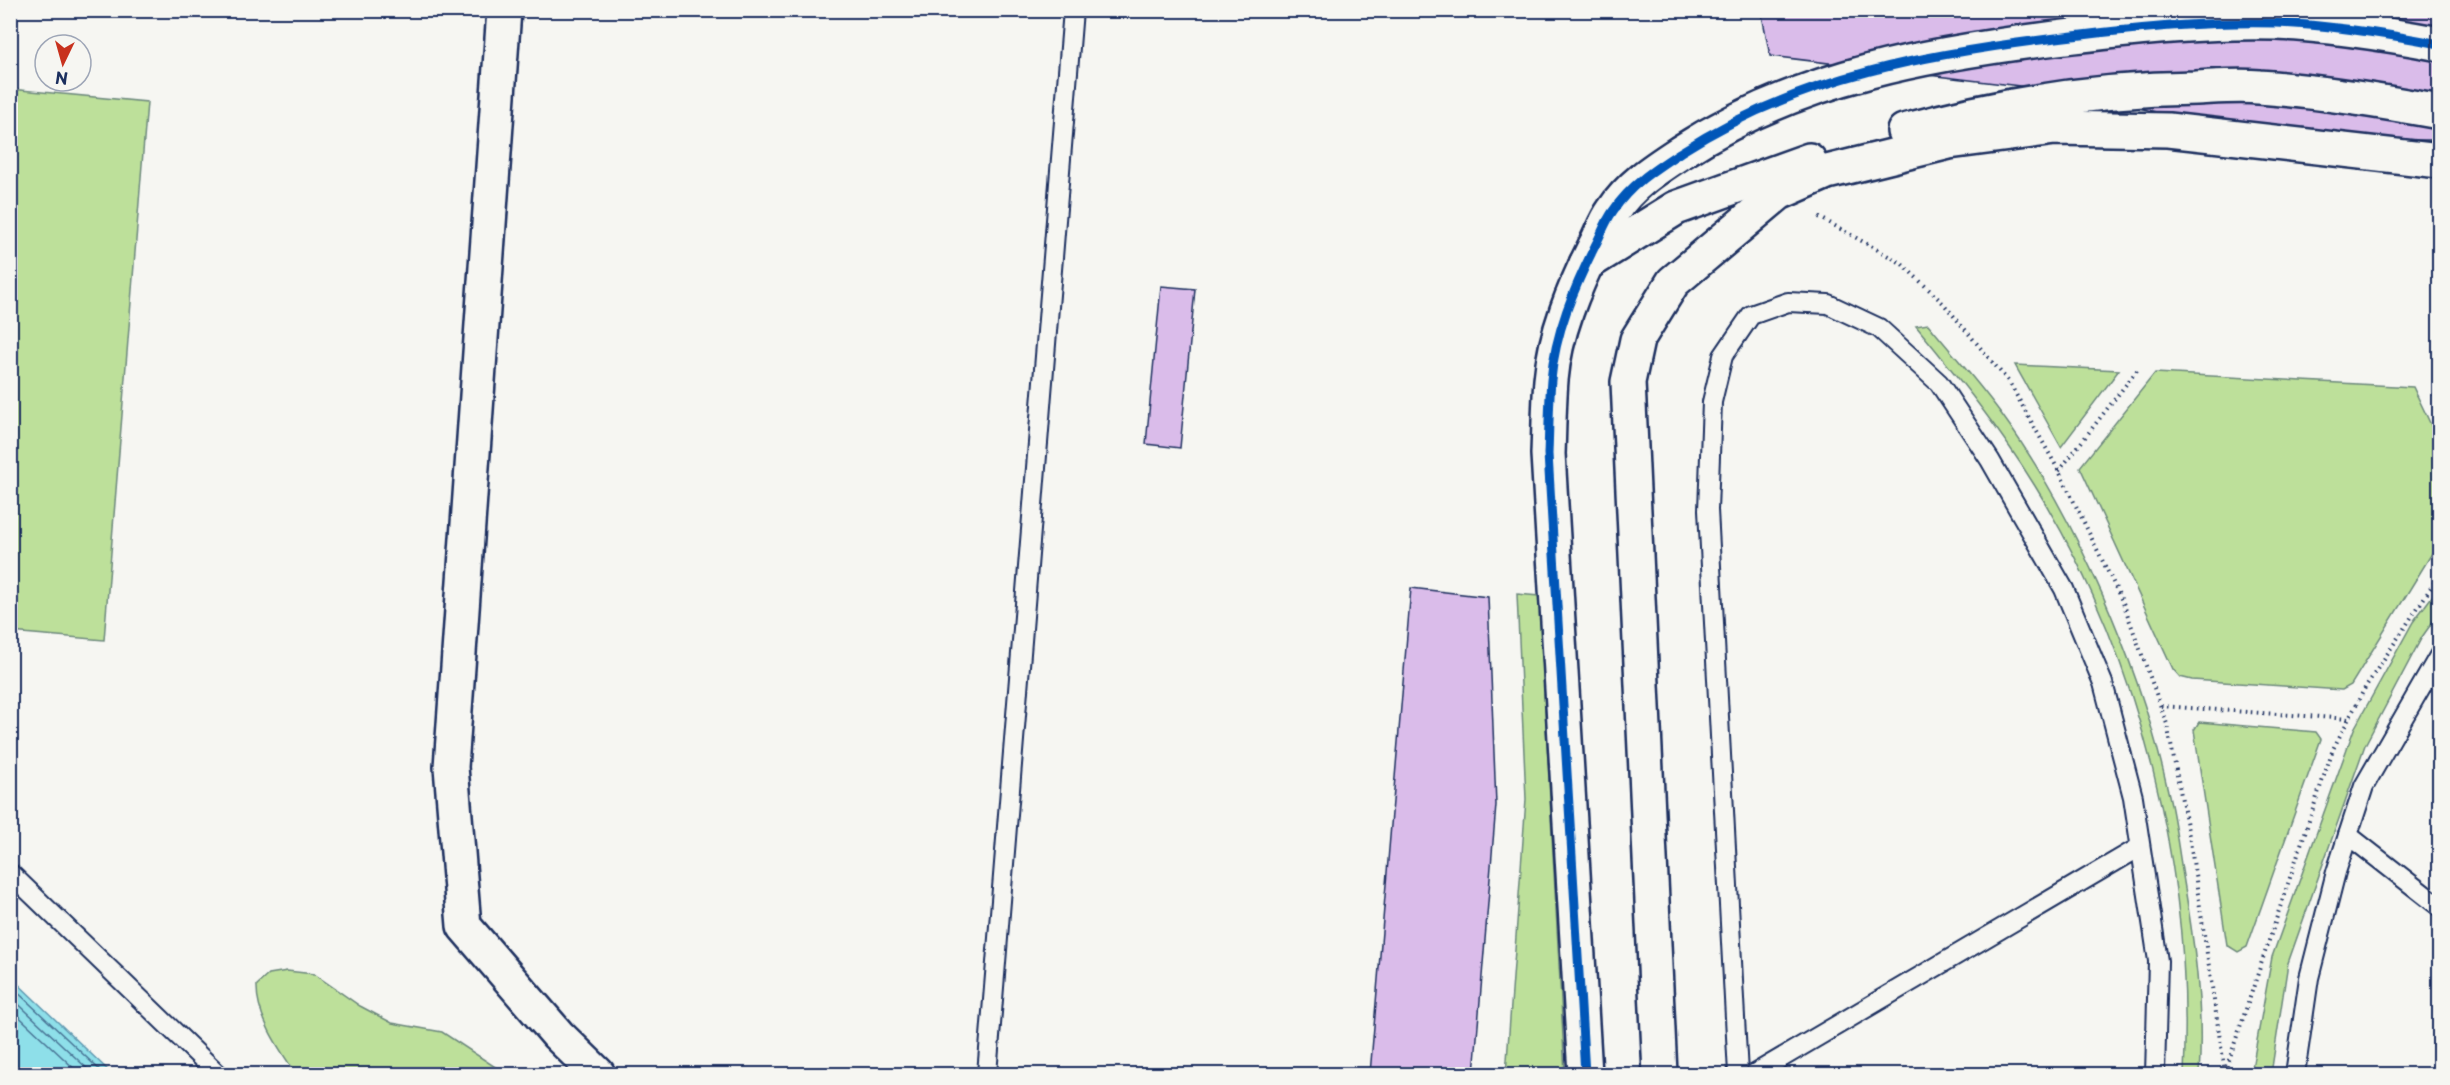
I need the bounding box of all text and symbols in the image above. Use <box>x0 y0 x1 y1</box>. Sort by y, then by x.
north arrow <box>33 33 93 93</box>
text: N <box>54 66 69 91</box>

